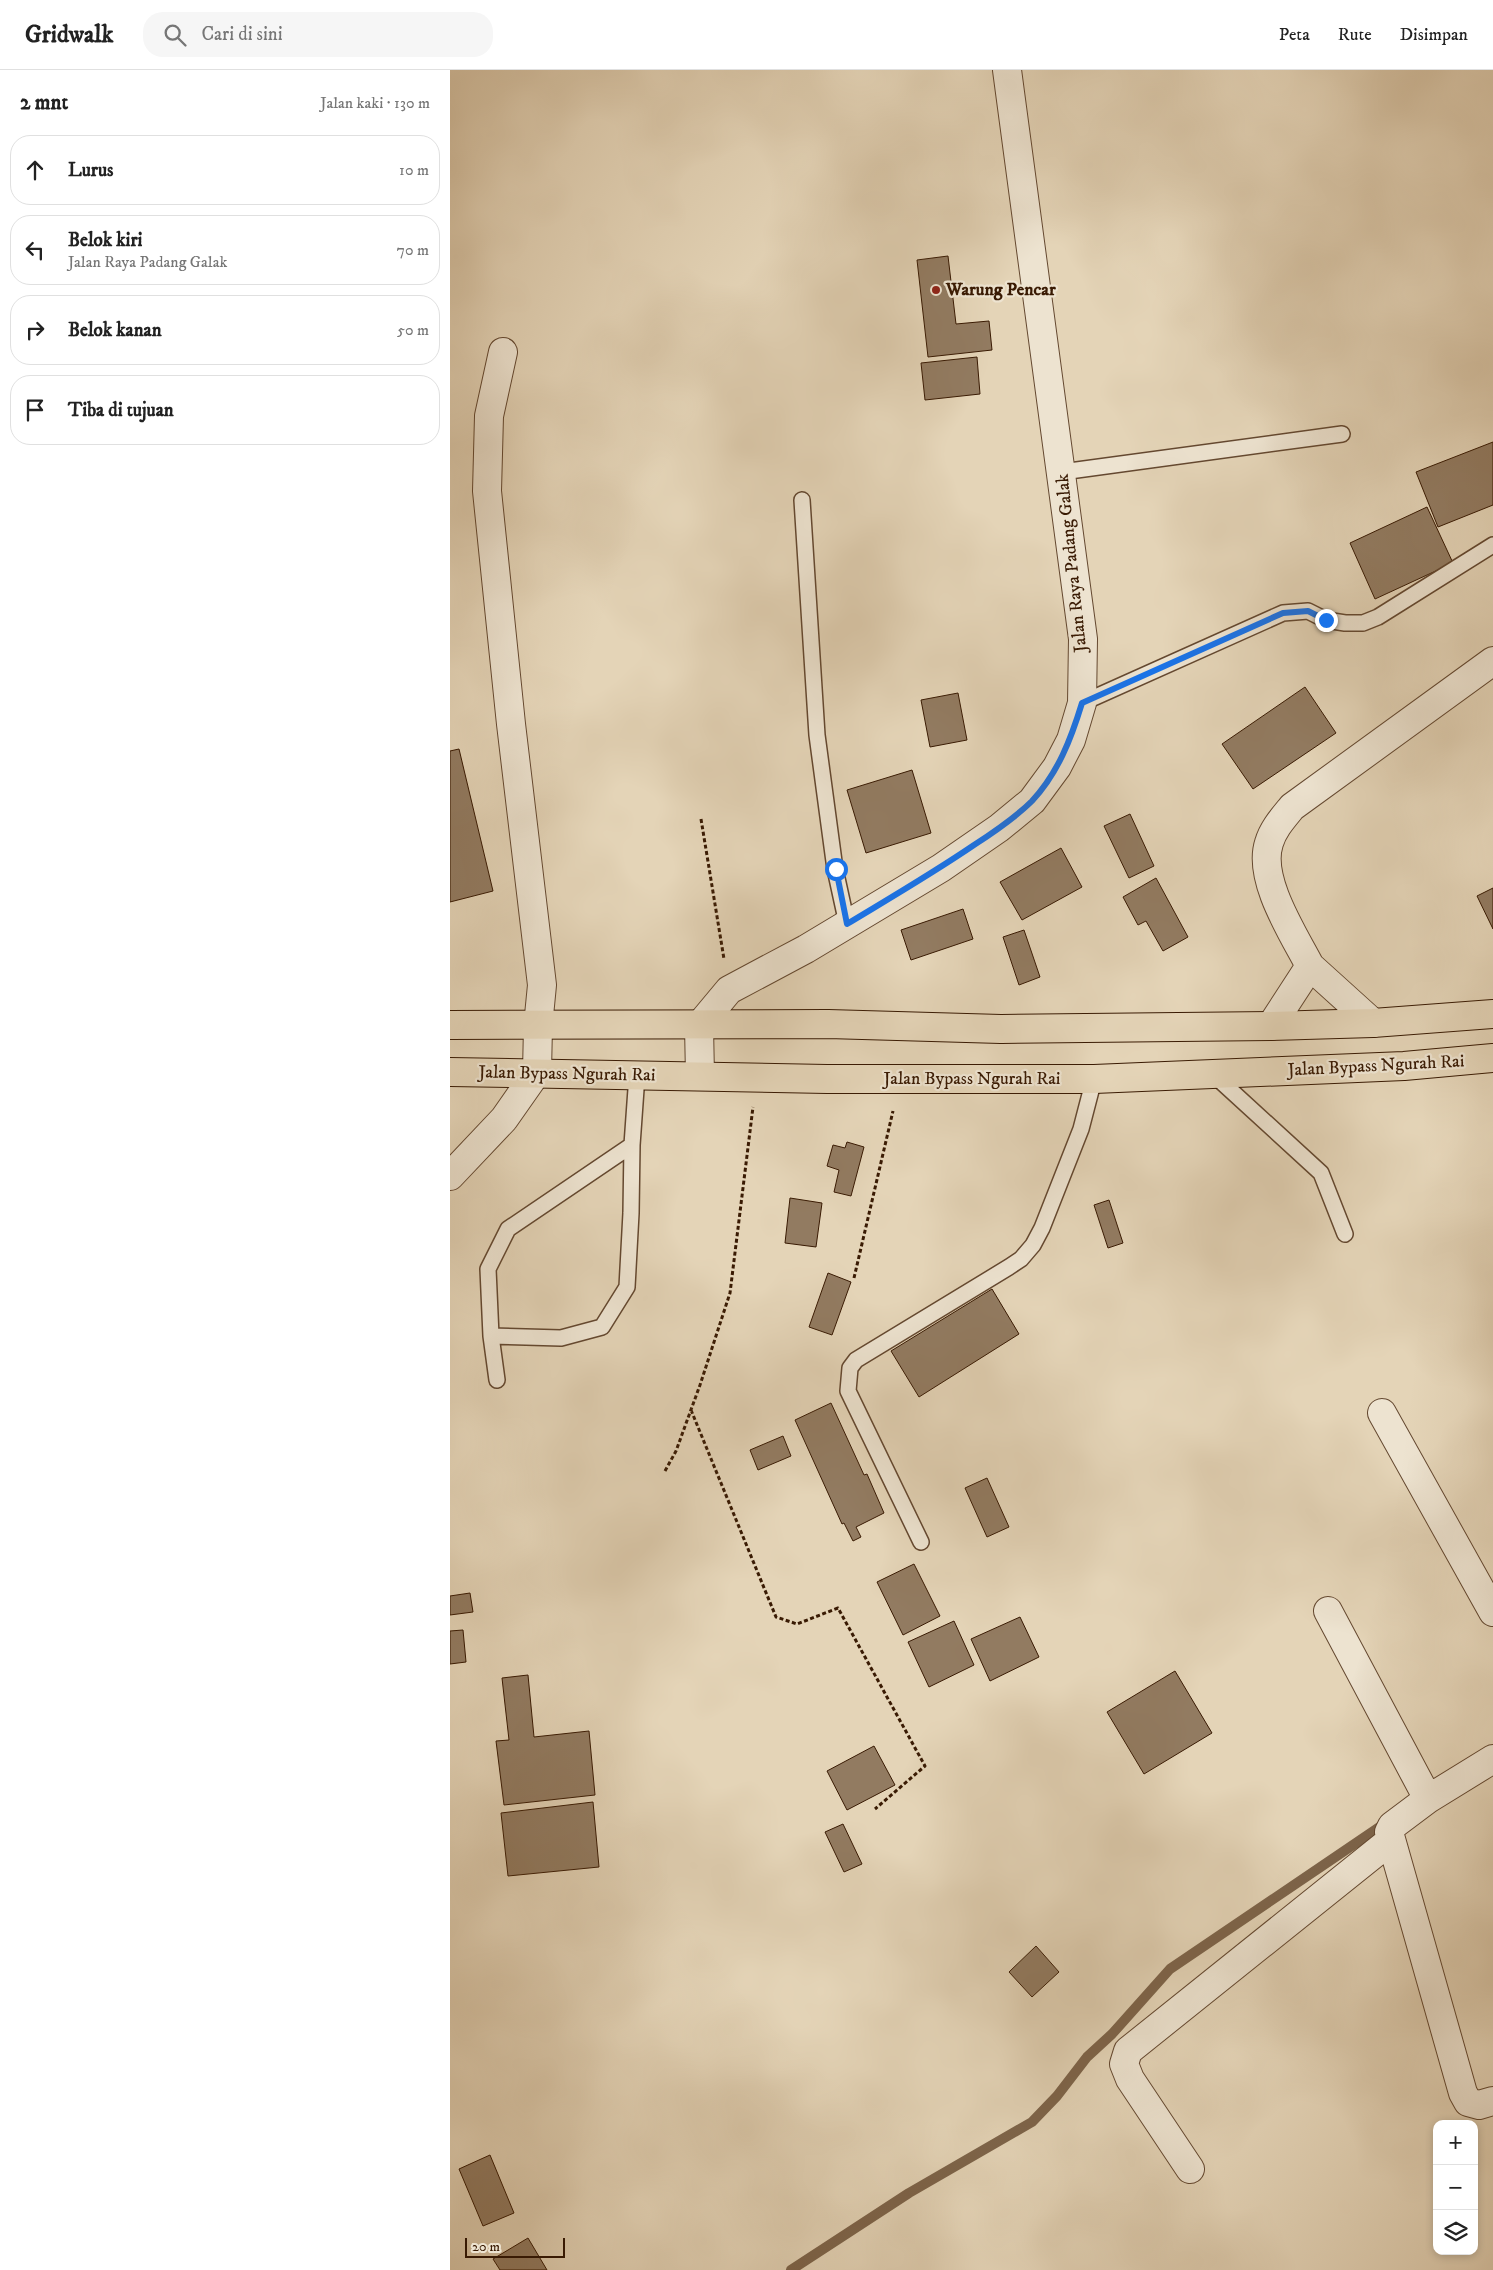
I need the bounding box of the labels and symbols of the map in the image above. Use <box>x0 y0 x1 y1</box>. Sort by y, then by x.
place label: Warung Pencar <box>945 279 1056 301</box>
marker: Warung Pencar <box>930 284 942 296</box>
street label: Jalan Raya Padang Galak <box>1052 473 1093 655</box>
route end <box>1315 609 1338 632</box>
route start <box>825 858 848 881</box>
street label: Jalan Bypass Ngurah Rai <box>1285 1050 1465 1082</box>
street label: Jalan Bypass Ngurah Rai <box>476 1061 656 1087</box>
street label: Jalan Bypass Ngurah Rai <box>881 1068 1061 1090</box>
scale bar <box>465 2235 565 2258</box>

